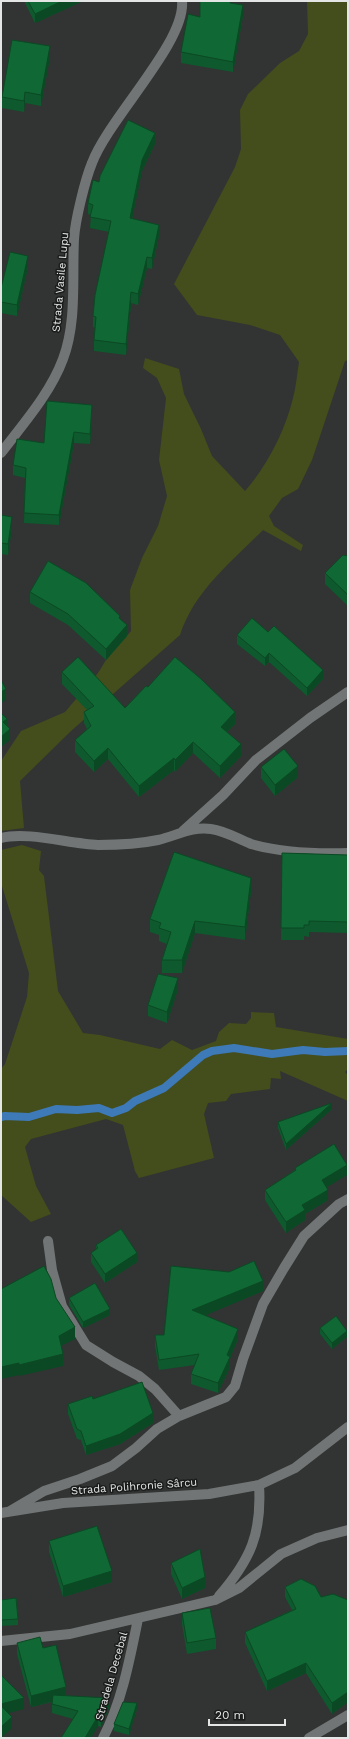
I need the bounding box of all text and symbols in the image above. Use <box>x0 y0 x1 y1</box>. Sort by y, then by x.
street label: Strada Vasile Lupu <box>50 232 71 333</box>
street label: Strada Polihronie Sârcu <box>71 1476 197 1497</box>
street label: Stradela Decebal <box>93 1630 131 1722</box>
scale bar <box>209 1701 285 1727</box>
text: 20 m <box>215 1708 245 1722</box>

